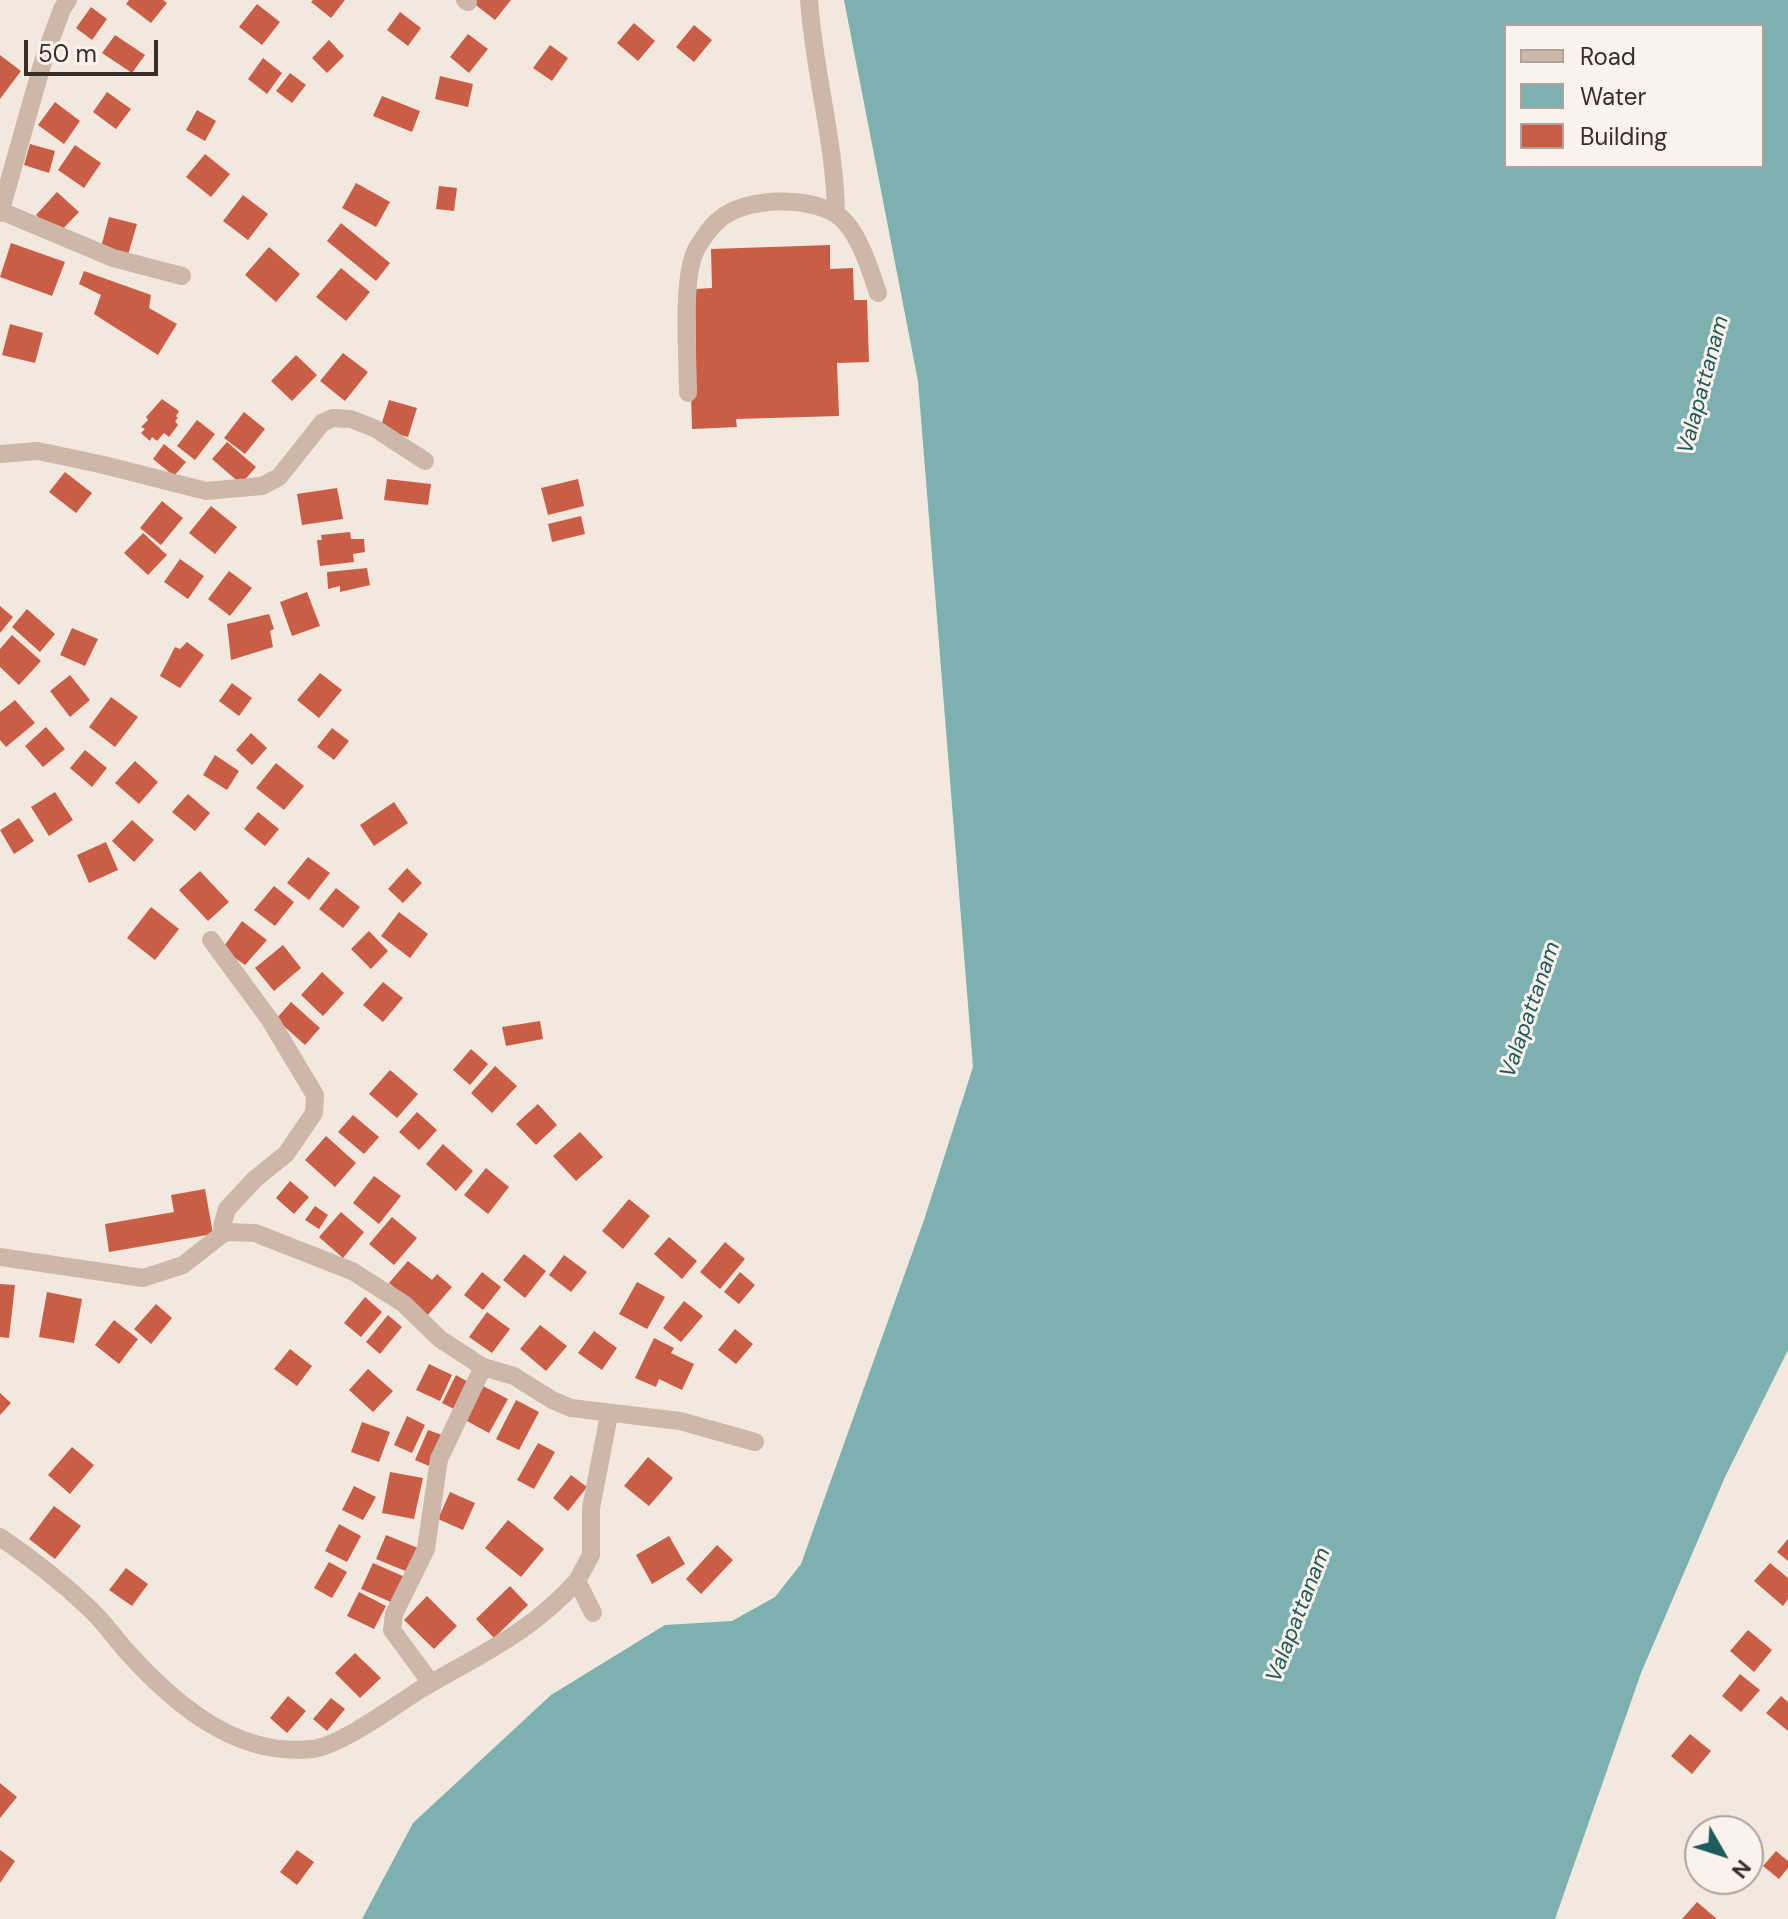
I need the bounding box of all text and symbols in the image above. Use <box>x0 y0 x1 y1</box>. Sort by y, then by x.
scale bar <box>28 24 162 74</box>
legend <box>1504 24 1764 168</box>
text: 50 m <box>38 38 97 69</box>
text: Road <box>1580 41 1636 72</box>
text: Water <box>1580 81 1646 112</box>
text: Building <box>1580 121 1667 152</box>
water label: Valapattanam <box>1673 313 1735 457</box>
water label: Valapattanam <box>1495 939 1567 1081</box>
water label: Valapattanam <box>1261 1544 1337 1686</box>
north arrow <box>1684 1815 1764 1895</box>
text: N <box>1725 1854 1758 1885</box>

